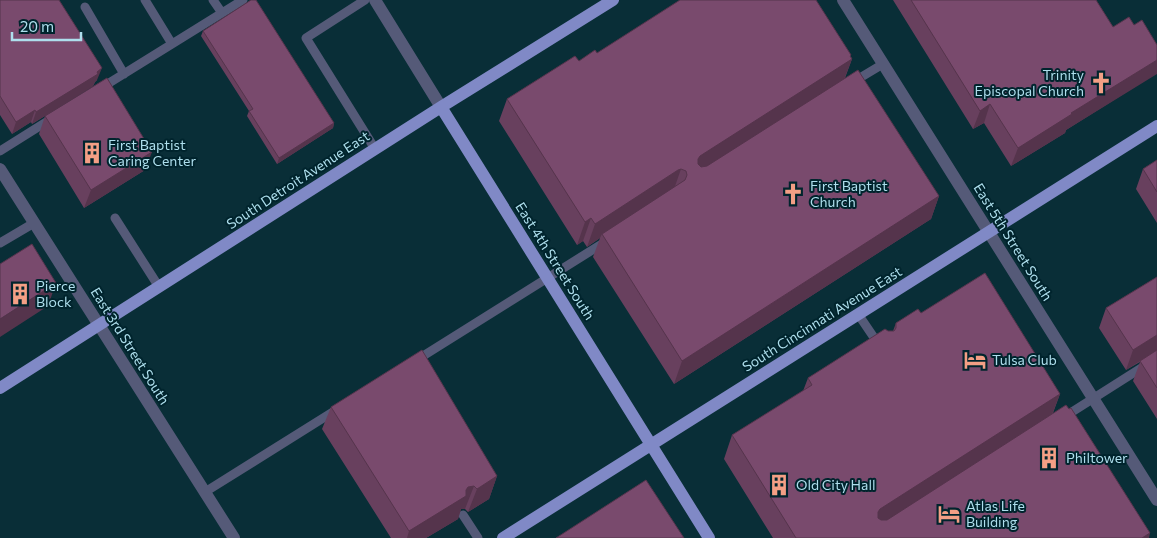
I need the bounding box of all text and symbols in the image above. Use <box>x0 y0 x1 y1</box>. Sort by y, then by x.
scale bar <box>12 10 81 42</box>
text: 20 m <box>20 17 54 35</box>
place label: Trinity Episcopal Church <box>975 66 1084 99</box>
church icon: Trinity Episcopal Church <box>1088 70 1114 96</box>
street label: South Detroit Avenue East <box>223 127 373 232</box>
place label: First Baptist Caring Center <box>108 136 196 169</box>
building icon: First Baptist Caring Center <box>79 140 105 166</box>
place label: First Baptist Church <box>810 177 888 210</box>
street label: East 5th Street South <box>970 180 1056 304</box>
church icon: First Baptist Church <box>780 181 806 207</box>
street label: East 4th Street South <box>512 199 599 323</box>
street label: South Cincinnati Avenue East <box>739 262 905 375</box>
place label: Pierce Block <box>36 277 75 310</box>
building icon: Pierce Block <box>7 281 33 307</box>
street label: East 3rd Street South <box>87 284 173 407</box>
hotel icon: Tulsa Club <box>962 347 988 373</box>
place label: Tulsa Club <box>992 351 1057 368</box>
building icon: Philtower <box>1036 445 1062 471</box>
place label: Philtower <box>1066 449 1128 466</box>
building icon: Old City Hall <box>766 472 792 498</box>
place label: Old City Hall <box>796 476 876 493</box>
place label: Atlas Life Building <box>966 497 1025 530</box>
hotel icon: Atlas Life Building <box>936 501 962 527</box>

